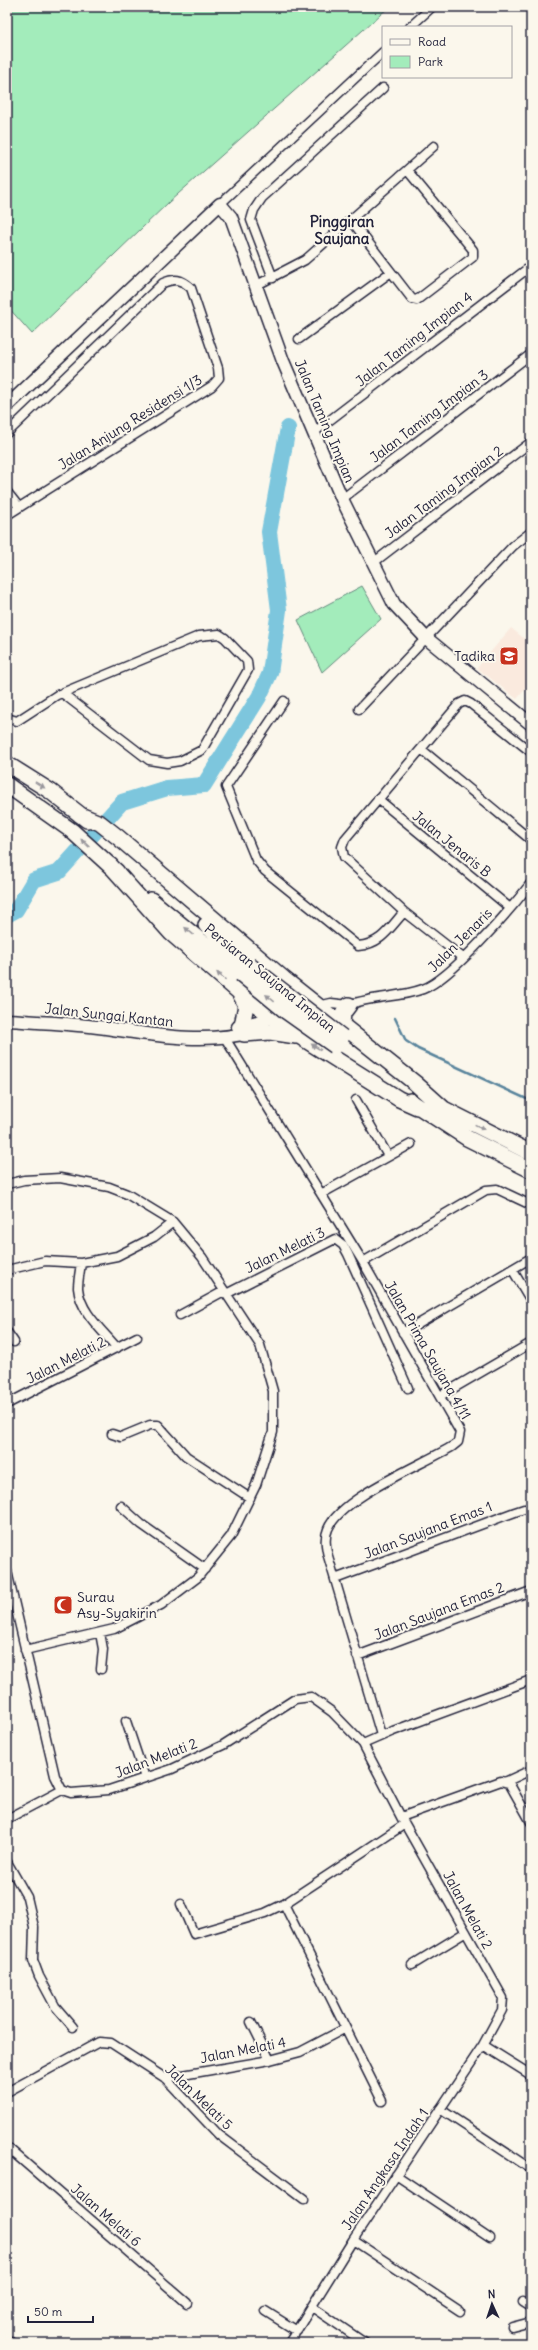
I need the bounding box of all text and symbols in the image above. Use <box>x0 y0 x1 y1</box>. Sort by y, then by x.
legend <box>382 26 512 78</box>
text: Road <box>418 34 446 49</box>
text: Park <box>418 54 443 69</box>
district label: Pinggiran Saujana <box>310 212 374 248</box>
street label: Jalan Taming Impian 4 <box>352 288 476 390</box>
street label: Jalan Taming Impian <box>291 357 359 485</box>
street label: Jalan Taming Impian 3 <box>366 366 492 466</box>
street label: Jalan Anjung Residensi 1/3 <box>55 370 205 474</box>
street label: Jalan Taming Impian 2 <box>381 442 507 542</box>
school or university icon: Tadika <box>498 645 520 667</box>
place label: Tadika <box>454 647 495 665</box>
one-way arrow <box>35 781 45 789</box>
street label: Jalan Jenaris B <box>409 807 495 881</box>
one-way arrow <box>80 838 90 848</box>
street label: Jalan Jenaris <box>424 904 496 976</box>
street label: Persiaran Saujana Impian <box>201 920 339 1036</box>
one-way arrow <box>184 927 195 936</box>
one-way arrow <box>216 972 226 981</box>
one-way arrow <box>265 993 276 1002</box>
street label: Jalan Sungai Kantan <box>44 999 174 1031</box>
one-way arrow <box>311 1043 321 1051</box>
one-way arrow <box>474 1124 486 1130</box>
street label: Jalan Melati 3 <box>242 1223 328 1277</box>
street label: Jalan Prima Saujana 4/11 <box>381 1277 475 1423</box>
street label: Jalan Melati 2 <box>23 1332 109 1388</box>
street label: Jalan Saujana Emas 1 <box>361 1497 495 1563</box>
street label: Jalan Saujana Emas 2 <box>371 1578 507 1644</box>
place label: Surau Asy-Syakirin <box>77 1588 157 1622</box>
mosque icon: Surau Asy-Syakirin <box>52 1594 74 1616</box>
street label: Jalan Melati 2 <box>112 1734 200 1782</box>
street label: Jalan Melati 2 <box>439 1868 497 1952</box>
street label: Jalan Melati 4 <box>199 2033 287 2067</box>
street label: Jalan Melati 5 <box>162 2060 236 2134</box>
street label: Jalan Angkasa Indah 1 <box>338 2105 432 2233</box>
street label: Jalan Melati 6 <box>67 2180 145 2250</box>
north arrow <box>472 2284 512 2324</box>
text: N <box>487 2287 496 2301</box>
scale bar <box>28 2298 93 2324</box>
text: 50 m <box>34 2304 63 2319</box>

